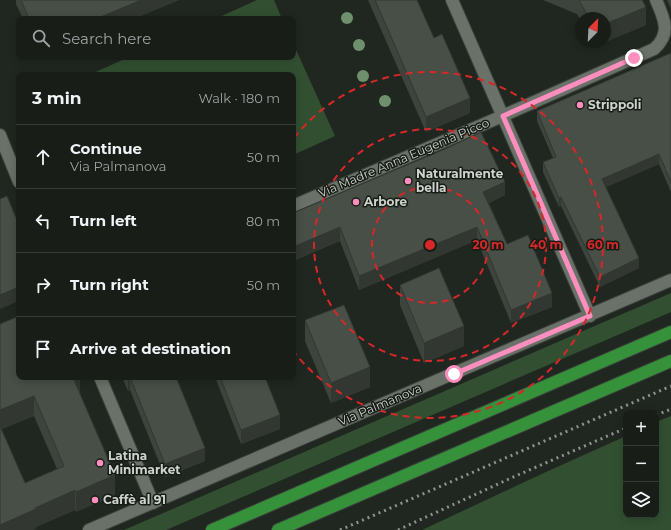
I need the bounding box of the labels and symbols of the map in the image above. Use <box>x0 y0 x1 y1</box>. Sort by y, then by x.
north arrow <box>575 12 611 48</box>
route end <box>625 49 643 67</box>
place label: Strippoli <box>588 97 641 112</box>
marker: Strippoli <box>575 100 585 110</box>
street label: Via Madre Anna Eugenia Picco <box>316 115 491 200</box>
place label: Naturalmente bella <box>416 166 504 195</box>
marker: Naturalmente bella <box>403 176 413 186</box>
place label: Arbore <box>363 194 408 209</box>
marker: Arbore <box>351 197 361 207</box>
text: 20 m <box>472 237 504 252</box>
text: 40 m <box>530 237 562 252</box>
text: 60 m <box>587 237 619 252</box>
centre of rings <box>423 238 437 252</box>
route start <box>445 365 463 383</box>
street label: Via Palmanova <box>336 380 424 429</box>
place label: Latina Minimarket <box>108 448 181 477</box>
marker: Latina Minimarket <box>95 458 105 468</box>
place label: Caffè al 91 <box>103 492 166 507</box>
marker: Caffè al 91 <box>90 495 100 505</box>

